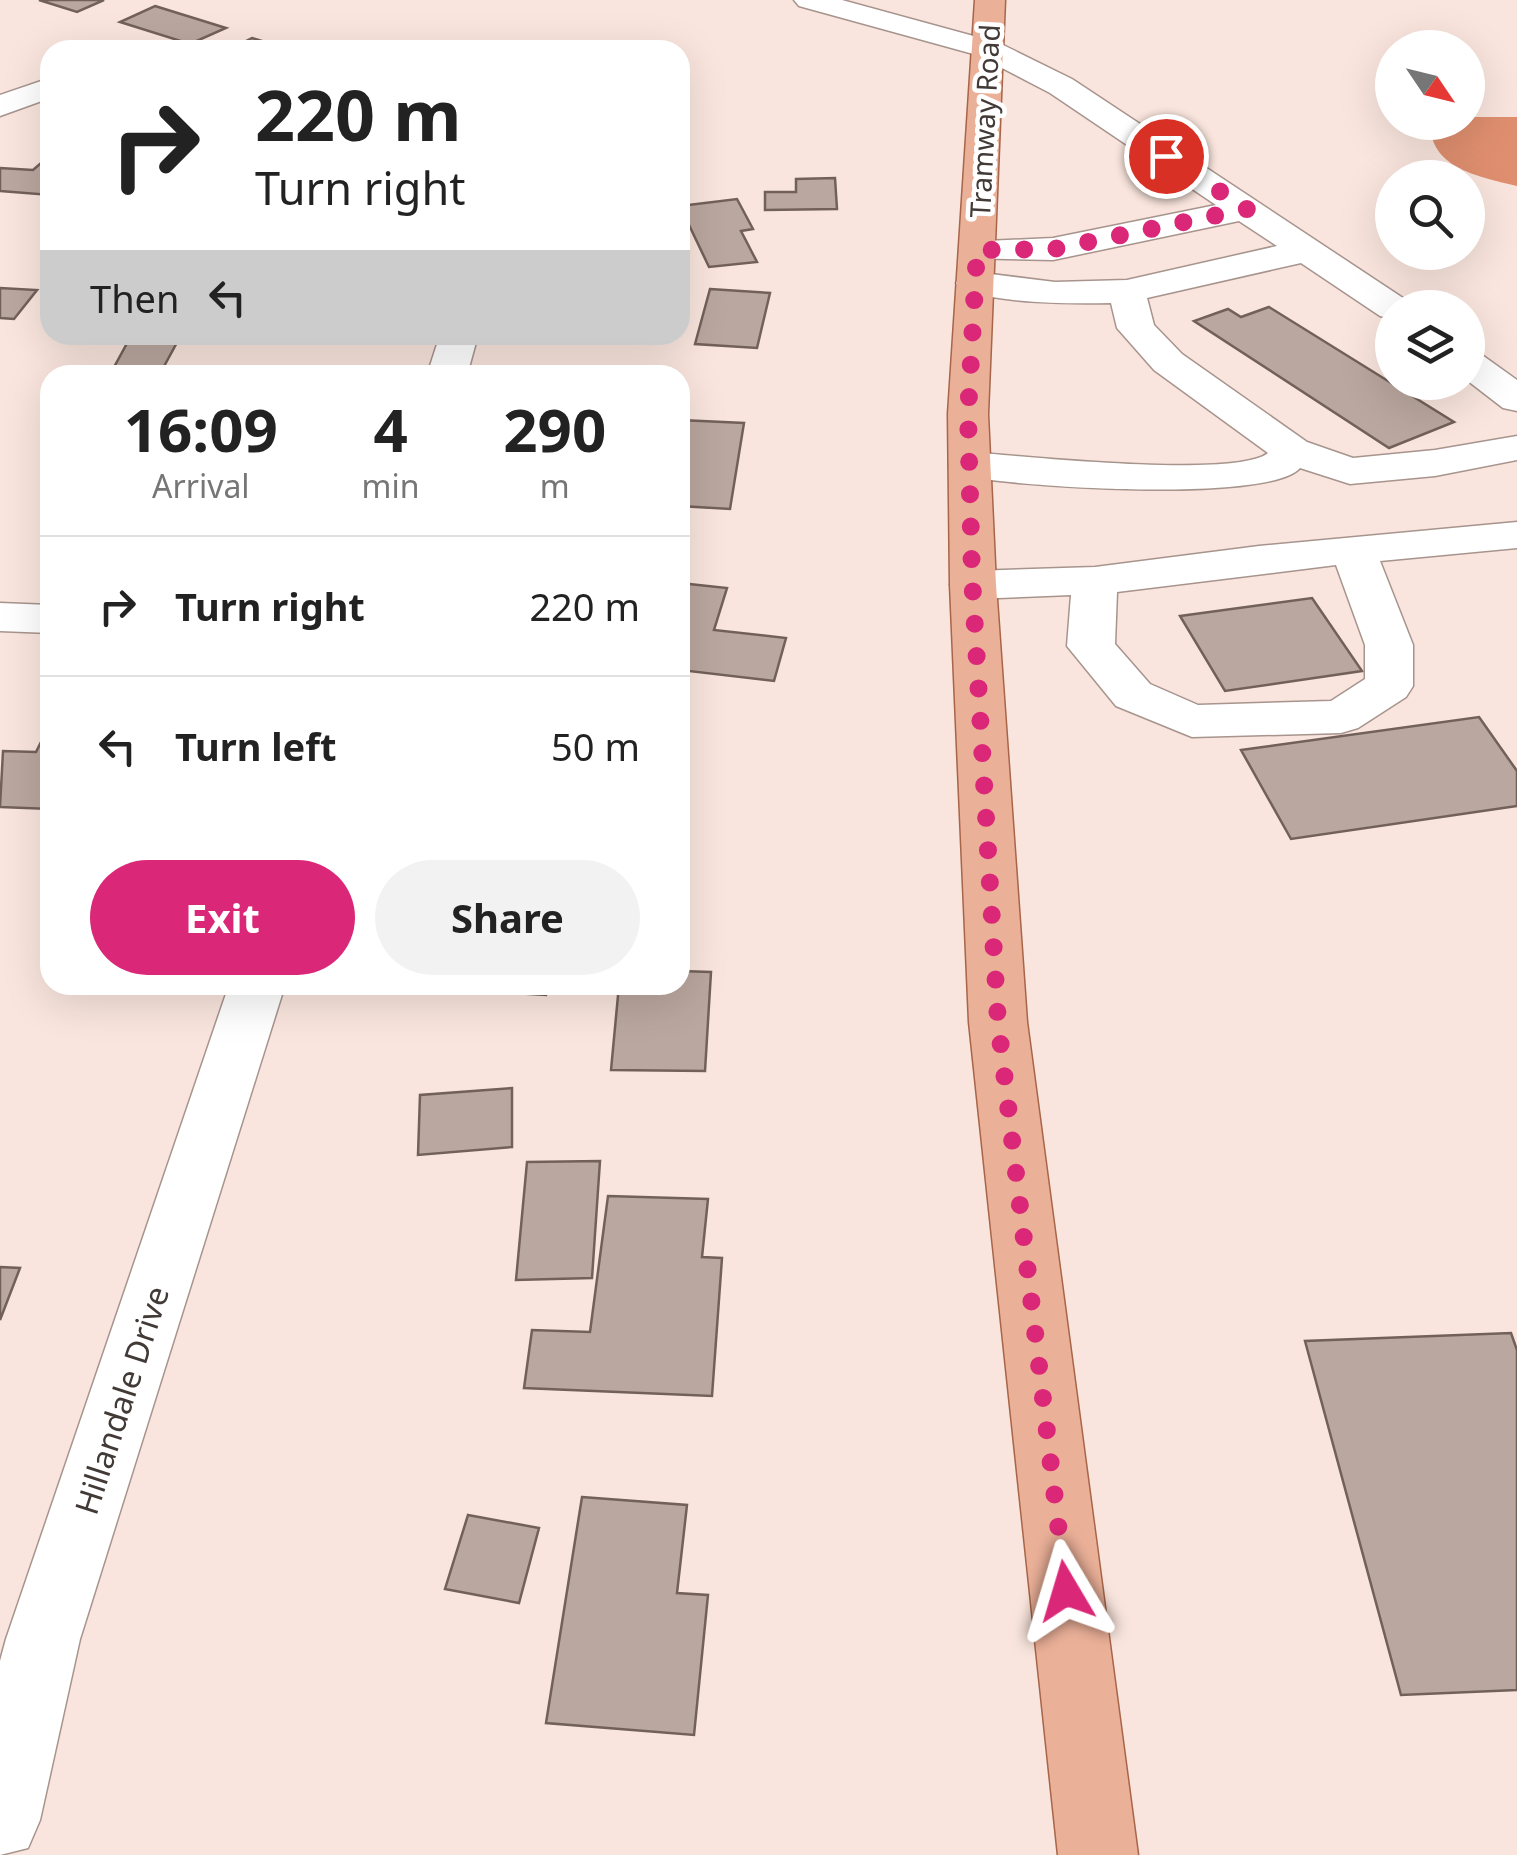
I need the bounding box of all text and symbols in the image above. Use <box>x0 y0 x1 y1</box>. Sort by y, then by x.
street label: Tramway Road <box>960 23 1008 219</box>
north arrow <box>1375 30 1485 140</box>
map controls <box>1375 30 1485 400</box>
text: 220 m <box>255 66 462 162</box>
icon: right <box>90 80 220 210</box>
pin <box>1124 114 1209 199</box>
icon: arrive <box>1139 129 1194 184</box>
text: Turn right <box>255 157 466 218</box>
button: search <box>1375 160 1485 270</box>
icon: left <box>200 270 255 325</box>
text: Then <box>90 272 180 324</box>
button: layers <box>1375 290 1485 400</box>
text: 16:09 <box>124 388 278 470</box>
text: 4 <box>373 388 408 470</box>
text: 290 <box>503 388 606 470</box>
text: Arrival <box>152 464 250 507</box>
text: min <box>362 464 420 507</box>
text: m <box>540 464 570 507</box>
icon: right <box>90 579 145 634</box>
text: Turn right <box>175 580 365 632</box>
text: 220 m <box>529 580 640 632</box>
icon: left <box>90 719 145 774</box>
text: Turn left <box>175 720 337 772</box>
text: 50 m <box>551 720 640 772</box>
button: Exit <box>90 860 355 975</box>
button: Share <box>375 860 640 975</box>
street label: Hillandale Drive <box>64 1280 178 1520</box>
position arrow <box>1014 1539 1118 1643</box>

